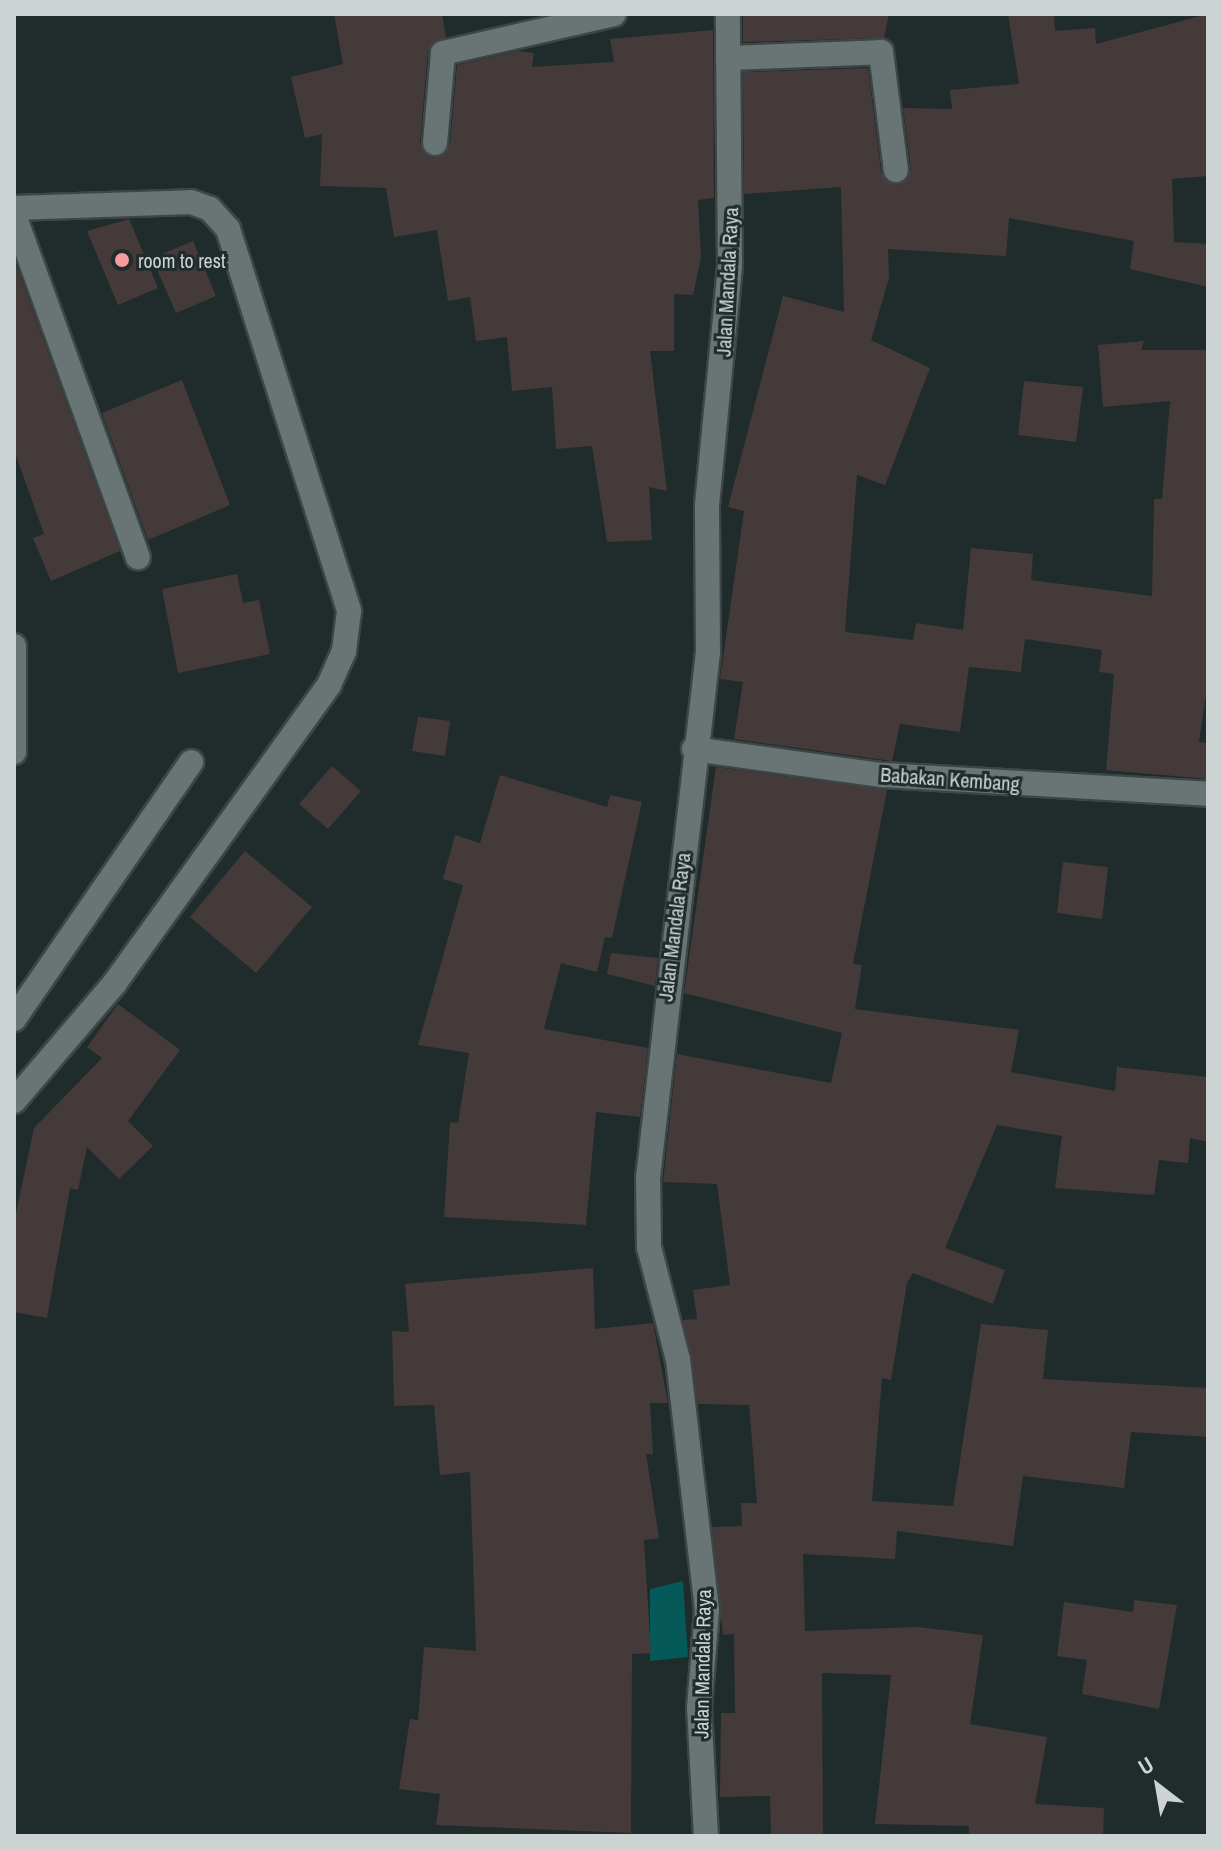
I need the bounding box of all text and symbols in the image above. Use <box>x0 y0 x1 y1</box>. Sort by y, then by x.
street label: Jalan Mandala Raya <box>711 207 743 357</box>
place label: room to rest <box>138 248 225 272</box>
marker: room to rest <box>113 251 131 269</box>
street label: Babakan Kembang <box>880 762 1020 796</box>
street label: Jalan Mandala Raya <box>653 851 695 1003</box>
street label: Jalan Mandala Raya <box>689 1589 715 1739</box>
north arrow <box>1118 1746 1198 1826</box>
text: U <box>1132 1749 1159 1782</box>

